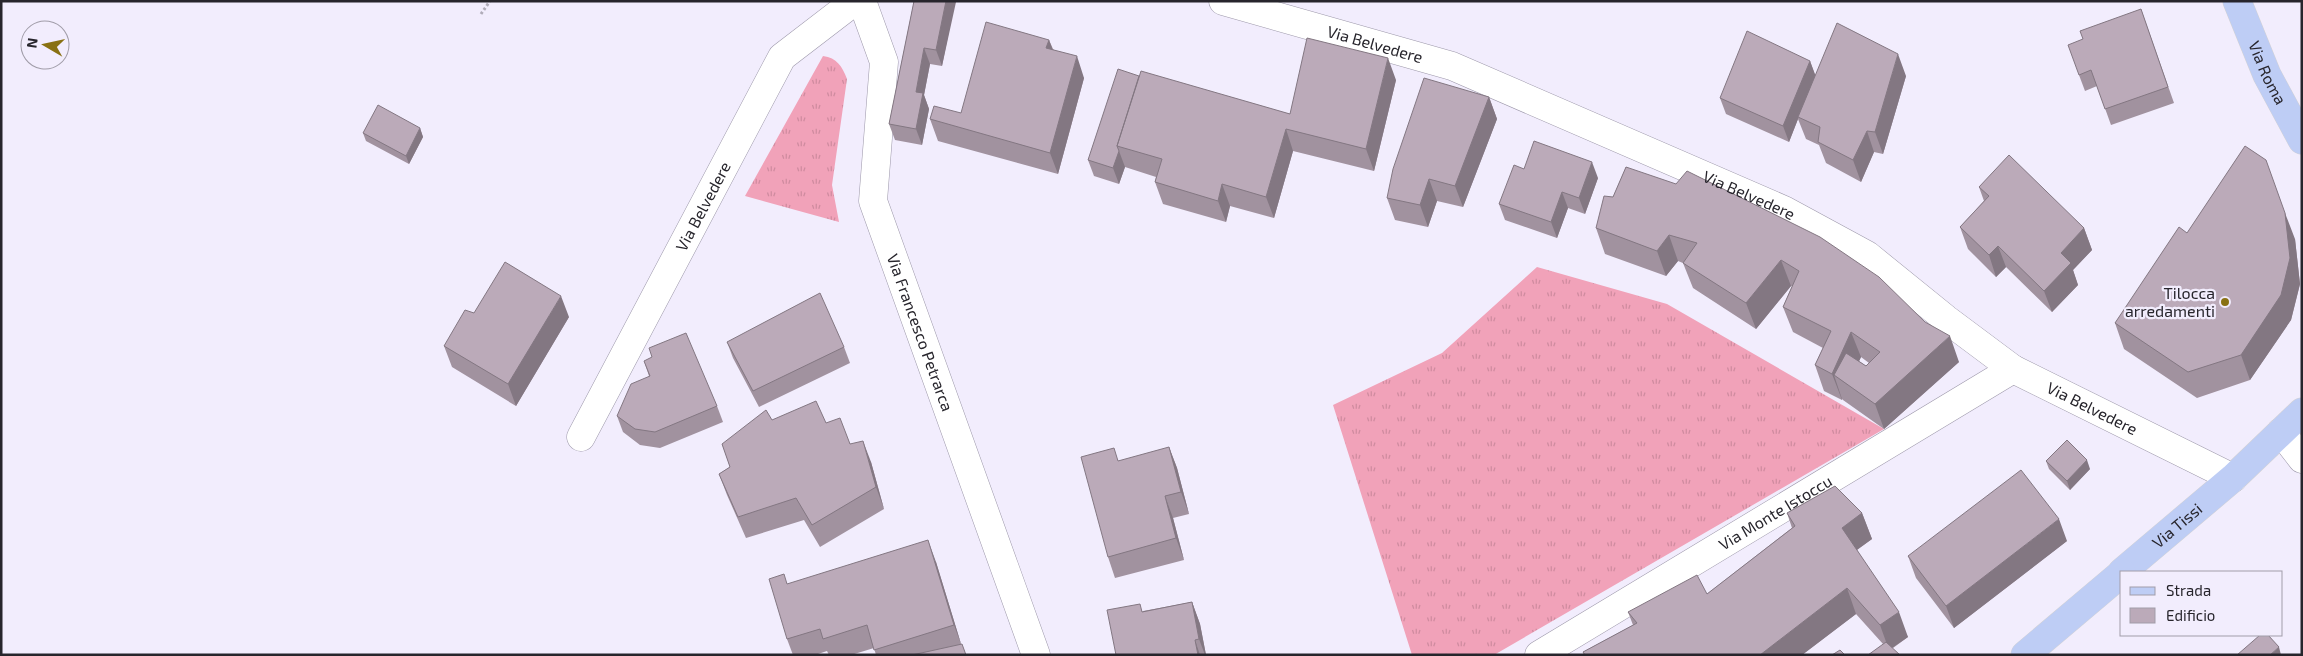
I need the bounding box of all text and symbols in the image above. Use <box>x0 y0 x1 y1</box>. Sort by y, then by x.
north arrow <box>20 20 70 70</box>
street label: Via Belvedere <box>1325 21 1425 66</box>
text: N <box>22 37 41 49</box>
street label: Via Roma <box>2245 38 2291 107</box>
street label: Via Belvedere <box>671 158 734 254</box>
street label: Via Belvedere <box>1700 166 1799 223</box>
street label: Via Francesco Petrarca <box>884 251 958 414</box>
place label: Tilocca arredamenti <box>2125 283 2215 320</box>
marker: Tilocca arredamenti <box>2219 296 2231 308</box>
street label: Via Belvedere <box>2044 377 2141 438</box>
street label: Via Monte Istoccu <box>1715 471 1835 553</box>
street label: Via Tissi <box>2148 499 2205 551</box>
legend <box>2120 571 2283 636</box>
text: Strada <box>2166 581 2211 599</box>
text: Edificio <box>2166 606 2215 624</box>

